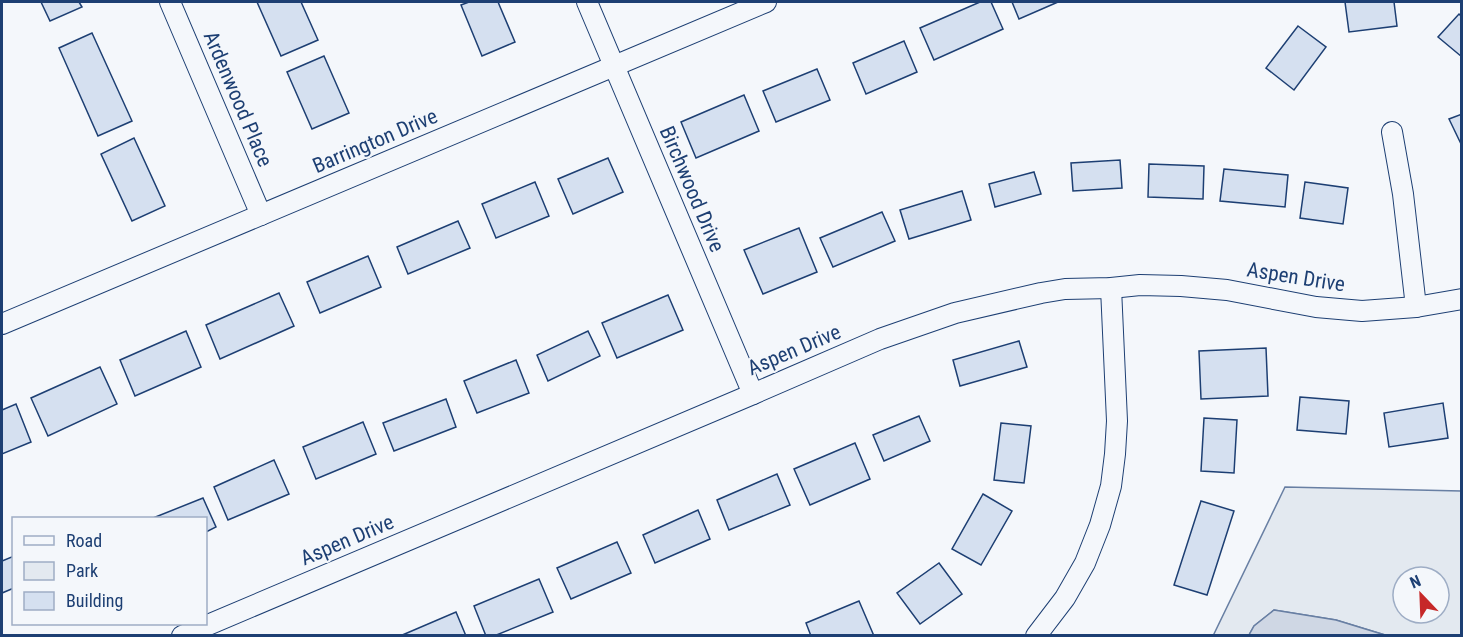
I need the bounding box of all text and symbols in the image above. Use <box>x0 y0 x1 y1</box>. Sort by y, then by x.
street label: Ardenwood Place <box>199 28 277 170</box>
street label: Barrington Drive <box>309 104 441 178</box>
street label: Birchwood Drive <box>655 123 729 256</box>
street label: Aspen Drive <box>1245 257 1347 297</box>
street label: Aspen Drive <box>744 320 844 380</box>
street label: Aspen Drive <box>297 510 397 570</box>
legend <box>12 517 207 625</box>
text: Road <box>66 530 102 551</box>
text: Park <box>66 560 98 581</box>
north arrow <box>1391 565 1451 625</box>
text: N <box>1407 571 1424 592</box>
text: Building <box>66 590 123 611</box>

